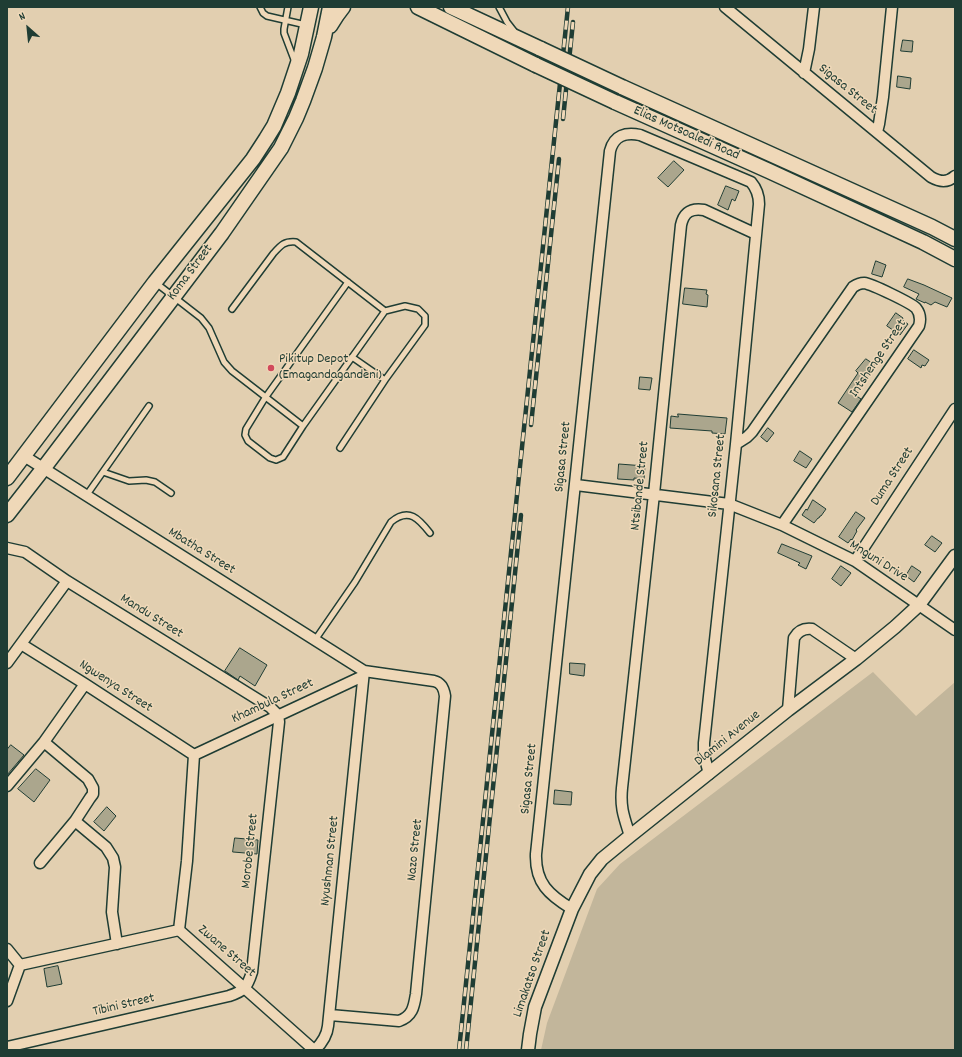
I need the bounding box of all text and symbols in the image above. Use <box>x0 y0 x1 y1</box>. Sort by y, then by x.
north arrow <box>8 8 48 48</box>
text: N <box>16 9 29 26</box>
street label: Sigasa Street <box>814 61 880 119</box>
street label: Elias Motsoaledi Road <box>630 103 742 165</box>
street label: Koma Street <box>164 242 218 304</box>
street label: Intshenge Street <box>847 317 911 401</box>
place label: Pikitup Depot (Emagandagandeni) <box>279 352 382 384</box>
marker: Pikitup Depot (Emagandagandeni) <box>266 363 276 373</box>
street label: Sigasa Street <box>552 421 576 493</box>
street label: Sikosana Street <box>705 434 731 518</box>
street label: Ntsibande Street <box>628 441 654 531</box>
street label: Duma Street <box>868 444 918 510</box>
street label: Mbatha Street <box>164 525 238 579</box>
street label: Mnguni Drive <box>846 537 910 587</box>
street label: Mandu Street <box>116 591 186 643</box>
street label: Ngwenya Street <box>75 657 155 717</box>
street label: Khambula Street <box>229 676 317 728</box>
street label: Dlamini Avenue <box>692 707 764 771</box>
street label: Sigasa Street <box>518 743 542 815</box>
street label: Morobe Street <box>239 813 263 889</box>
street label: Nyushman Street <box>318 815 344 907</box>
street label: Nazo Street <box>404 818 428 882</box>
street label: Zwane Street <box>193 922 259 982</box>
street label: Limakatso Street <box>510 928 556 1020</box>
street label: Tibini Street <box>91 991 157 1021</box>

